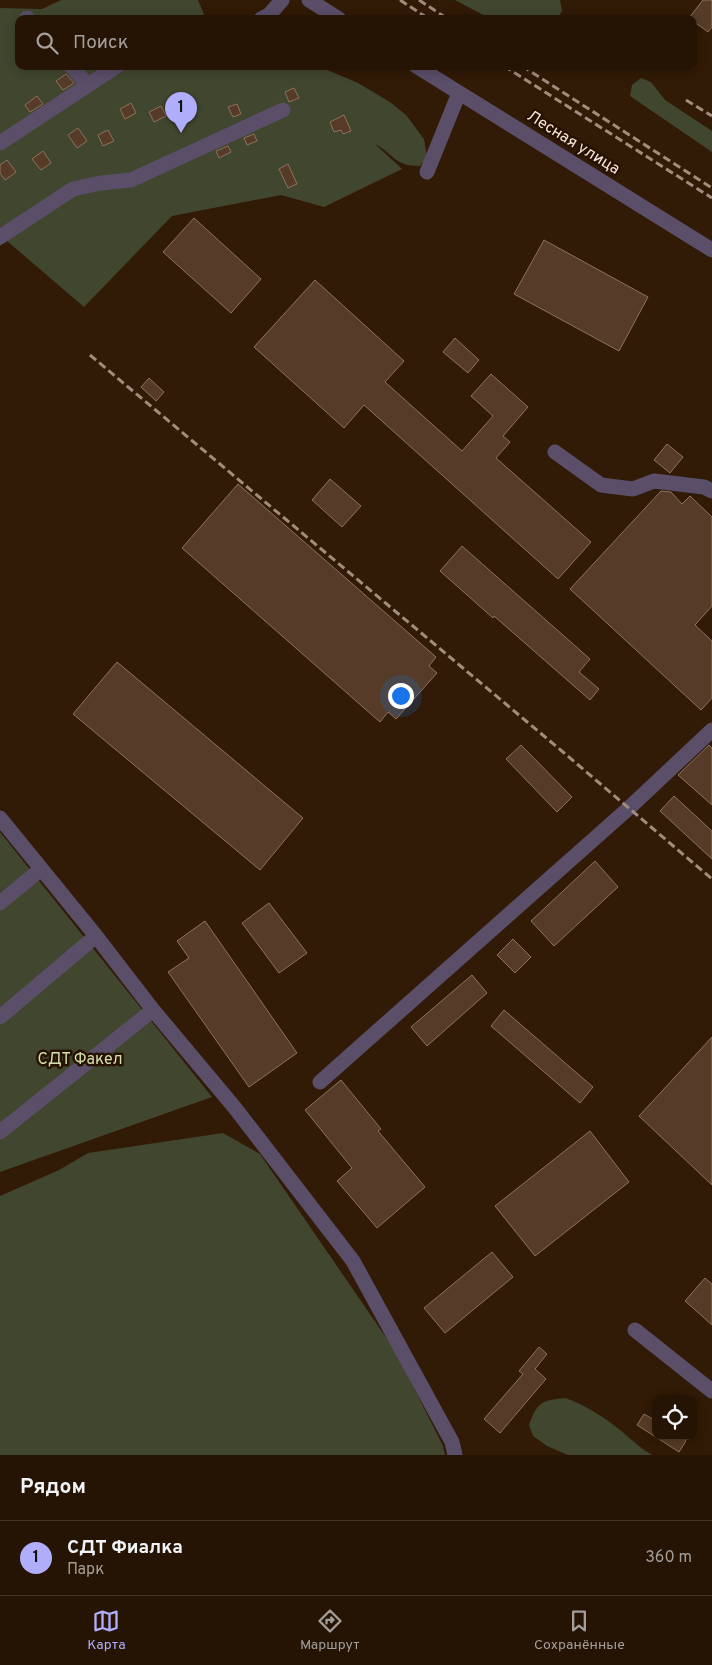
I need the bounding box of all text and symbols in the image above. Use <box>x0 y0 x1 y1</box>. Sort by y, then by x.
search box <box>15 15 697 70</box>
icon: search <box>33 29 61 57</box>
text: Поиск <box>73 31 129 55</box>
pin: 1 <box>165 92 197 133</box>
street label: Лесная улица <box>523 106 623 180</box>
your location <box>388 683 414 709</box>
park label: СДТ Факел <box>38 1050 122 1070</box>
map controls <box>652 1395 697 1440</box>
button: locate <box>652 1395 697 1440</box>
text: Рядом <box>20 1474 86 1501</box>
text: СДТ Фиалка <box>67 1536 183 1560</box>
text: 1 <box>33 1548 39 1568</box>
text: 360 m <box>645 1548 692 1568</box>
text: Парк <box>67 1560 104 1580</box>
tab: Карта <box>87 1607 126 1654</box>
tab: Маршрут <box>300 1607 360 1654</box>
tab: Сохранённые <box>534 1607 625 1654</box>

